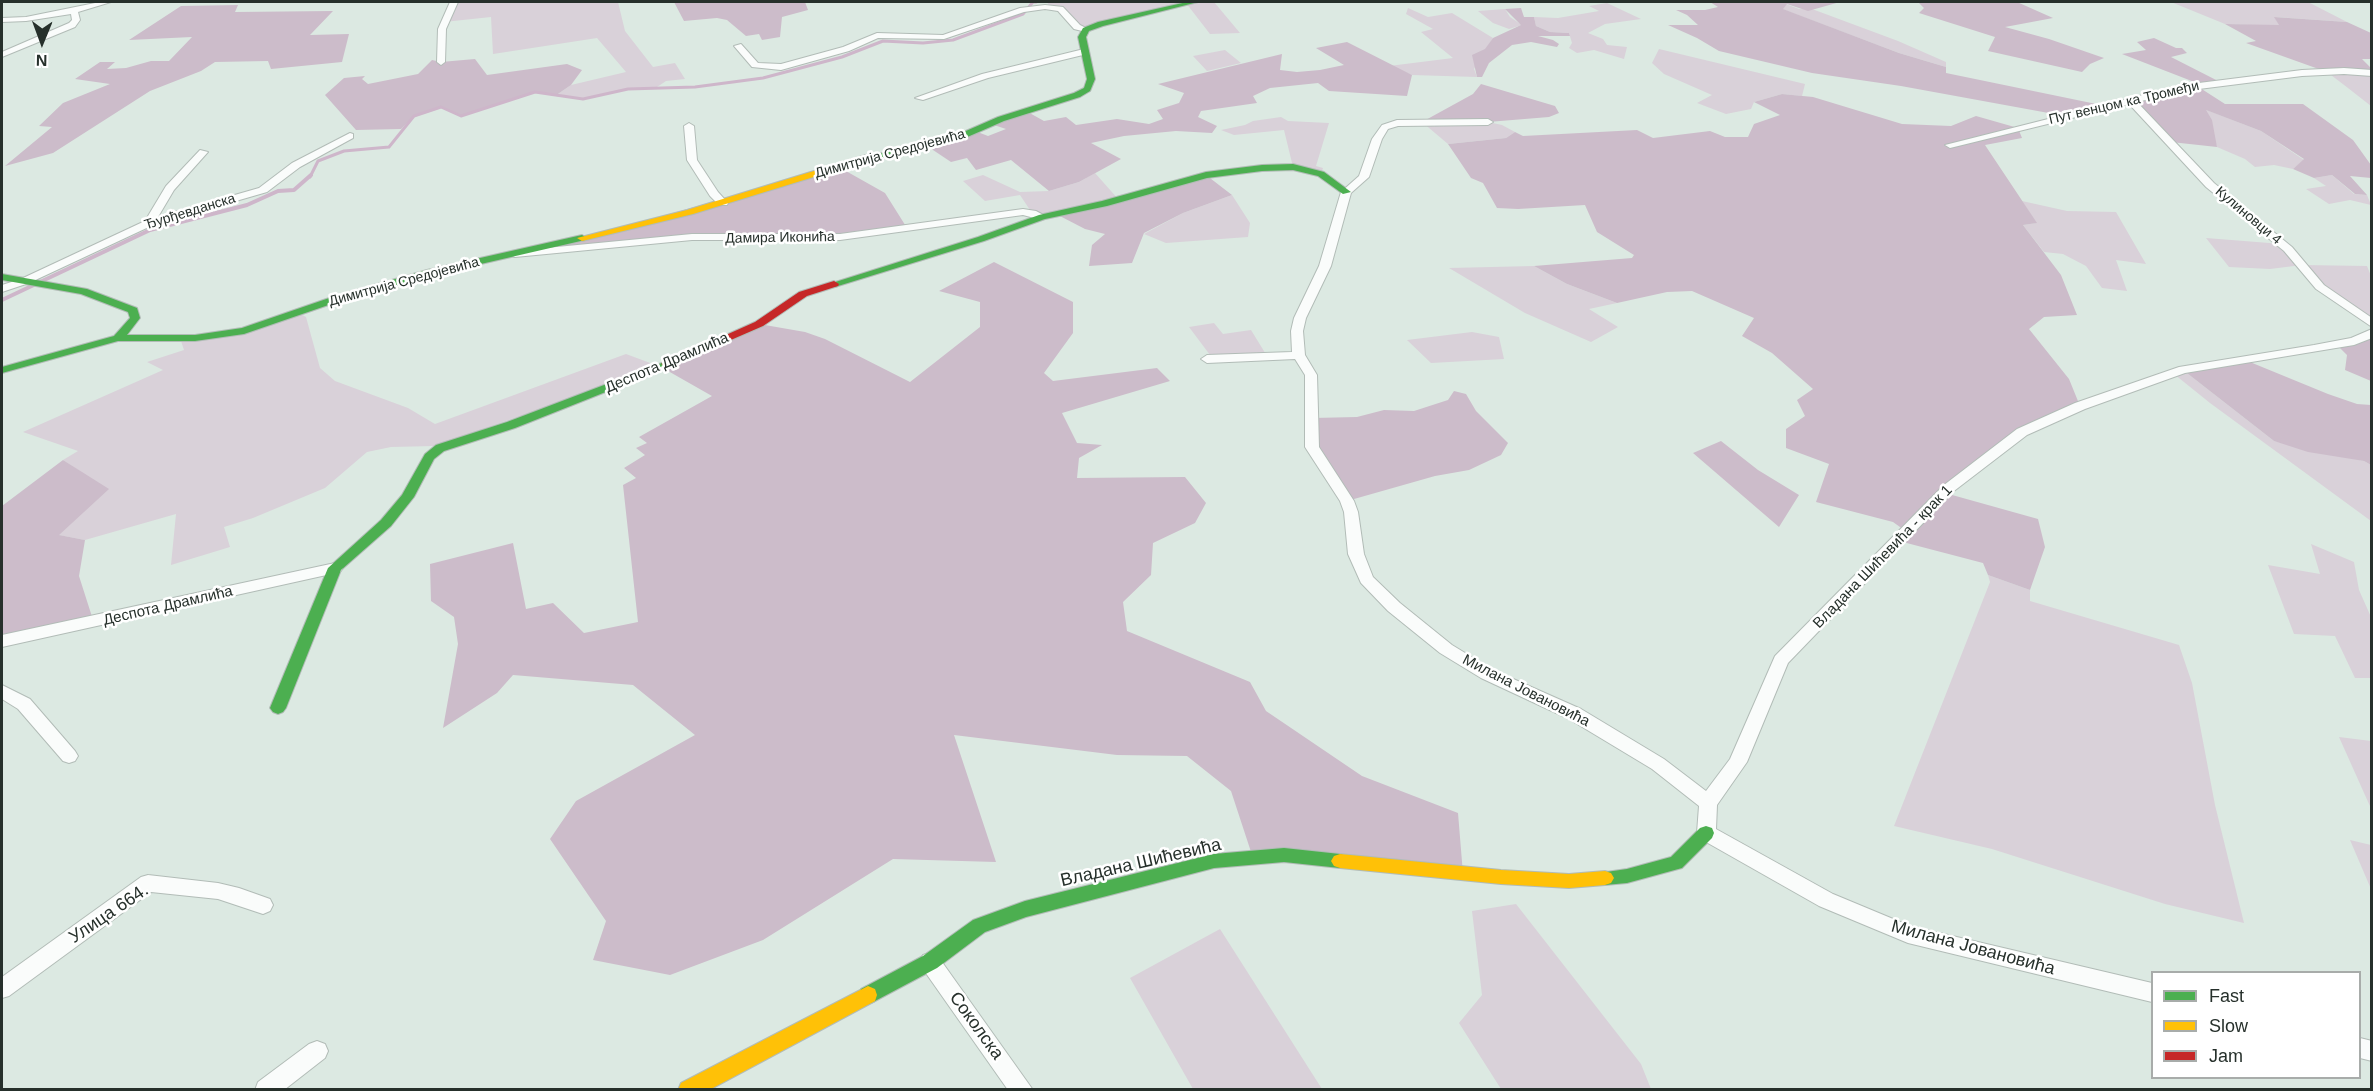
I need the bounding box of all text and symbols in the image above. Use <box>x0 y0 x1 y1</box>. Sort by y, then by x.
north arrow <box>12 12 72 72</box>
text: N <box>36 52 48 69</box>
street label: Пут венцом ка Тромеђи <box>2047 78 2201 128</box>
street label: Димитрија Средојевића <box>813 126 967 182</box>
street label: Кулиновци 4 <box>2211 183 2285 249</box>
street label: Ђурђевданска <box>142 190 238 234</box>
street label: Дамира Иконића <box>725 229 835 247</box>
street label: Димитрија Средојевића <box>327 254 481 310</box>
street label: Деспота Драмлића <box>603 329 731 397</box>
street label: Владана Шићевића - крак 1 <box>1810 482 1956 632</box>
street label: Деспота Драмлића <box>102 582 234 630</box>
street label: Милана Јовановића <box>1459 651 1593 731</box>
street label: Владана Шићевића <box>1059 834 1223 892</box>
street label: Улица 664. <box>65 880 153 948</box>
street label: Милана Јовановића <box>1889 916 2057 980</box>
legend <box>2151 971 2361 1079</box>
text: Fast <box>2209 986 2244 1006</box>
street label: Соколска <box>944 988 1008 1064</box>
text: Slow <box>2209 1016 2248 1036</box>
text: Jam <box>2209 1046 2243 1066</box>

